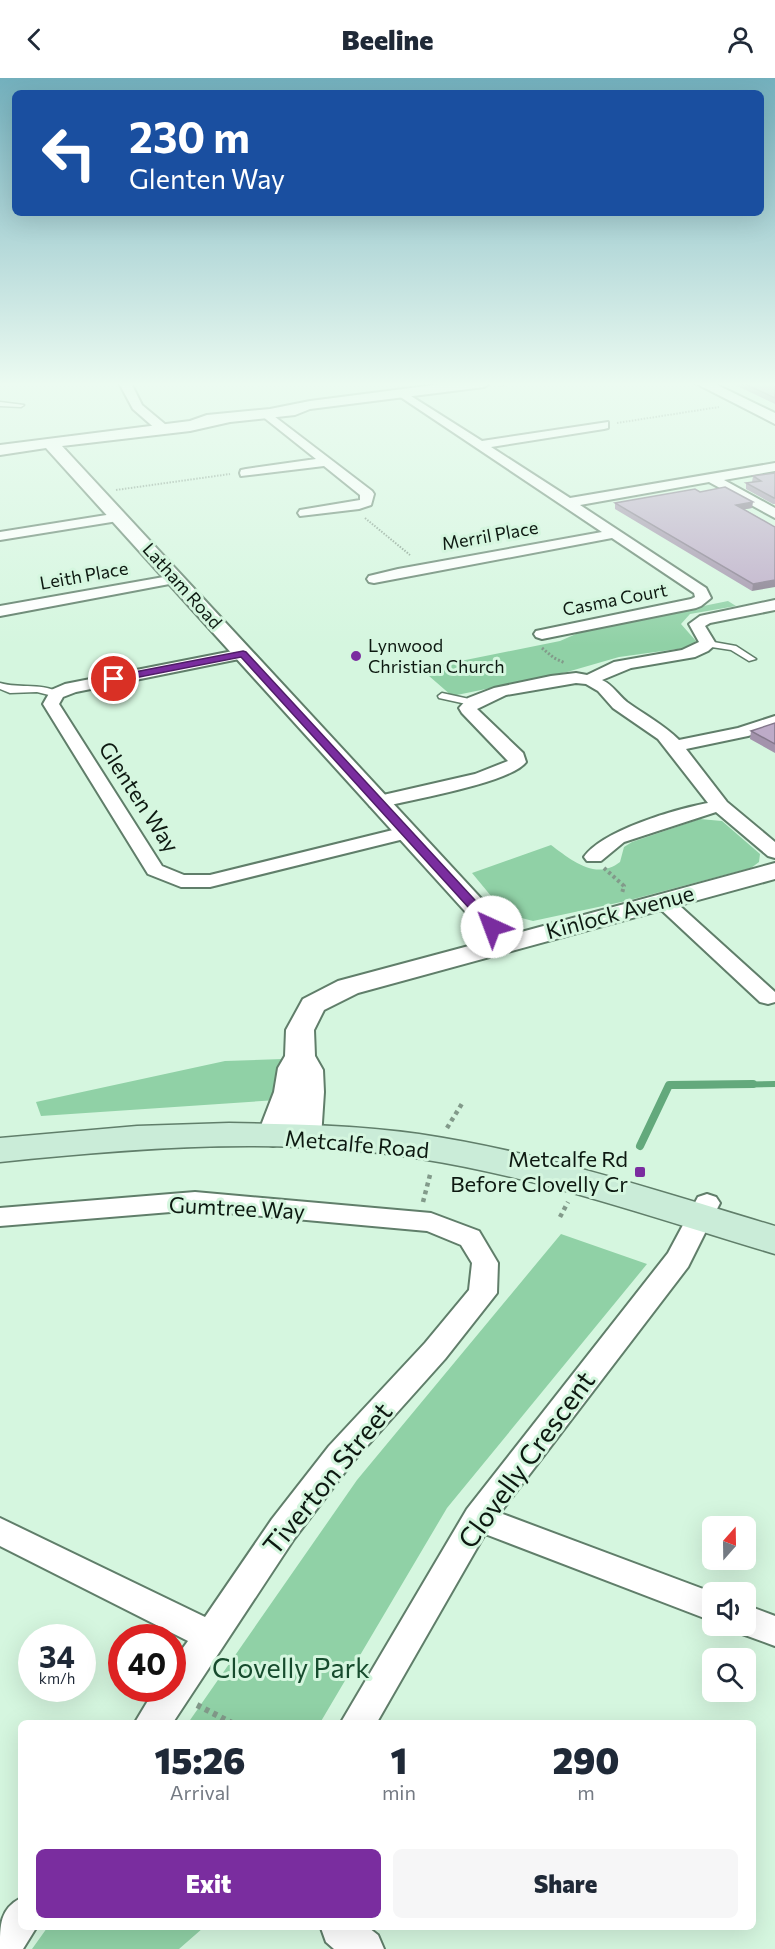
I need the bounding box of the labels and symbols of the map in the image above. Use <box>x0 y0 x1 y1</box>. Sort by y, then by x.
street label: Merril Place <box>440 516 540 554</box>
street label: Latham Road <box>138 538 227 633</box>
street label: Leith Place <box>38 556 130 594</box>
street label: Casma Court <box>561 578 669 620</box>
place label: Lynwood Christian Church <box>368 634 505 677</box>
marker: Lynwood Christian Church <box>349 649 363 663</box>
pin <box>88 653 139 704</box>
street label: Glenten Way <box>93 736 185 857</box>
street label: Kinlock Avenue <box>543 879 697 944</box>
position arrow <box>460 895 524 959</box>
street label: Metcalfe Road <box>284 1124 430 1163</box>
place label: Metcalfe Rd Before Clovelly Cr <box>450 1145 628 1197</box>
marker: Metcalfe Rd Before Clovelly Cr <box>633 1165 647 1179</box>
street label: Gumtree Way <box>168 1190 306 1225</box>
street label: Clovelly Crescent <box>450 1364 601 1554</box>
street label: Tiverton Street <box>255 1395 398 1561</box>
north arrow <box>702 1516 756 1570</box>
speed limit sign: 40 <box>108 1624 186 1702</box>
park label: Clovelly Park <box>212 1651 370 1684</box>

